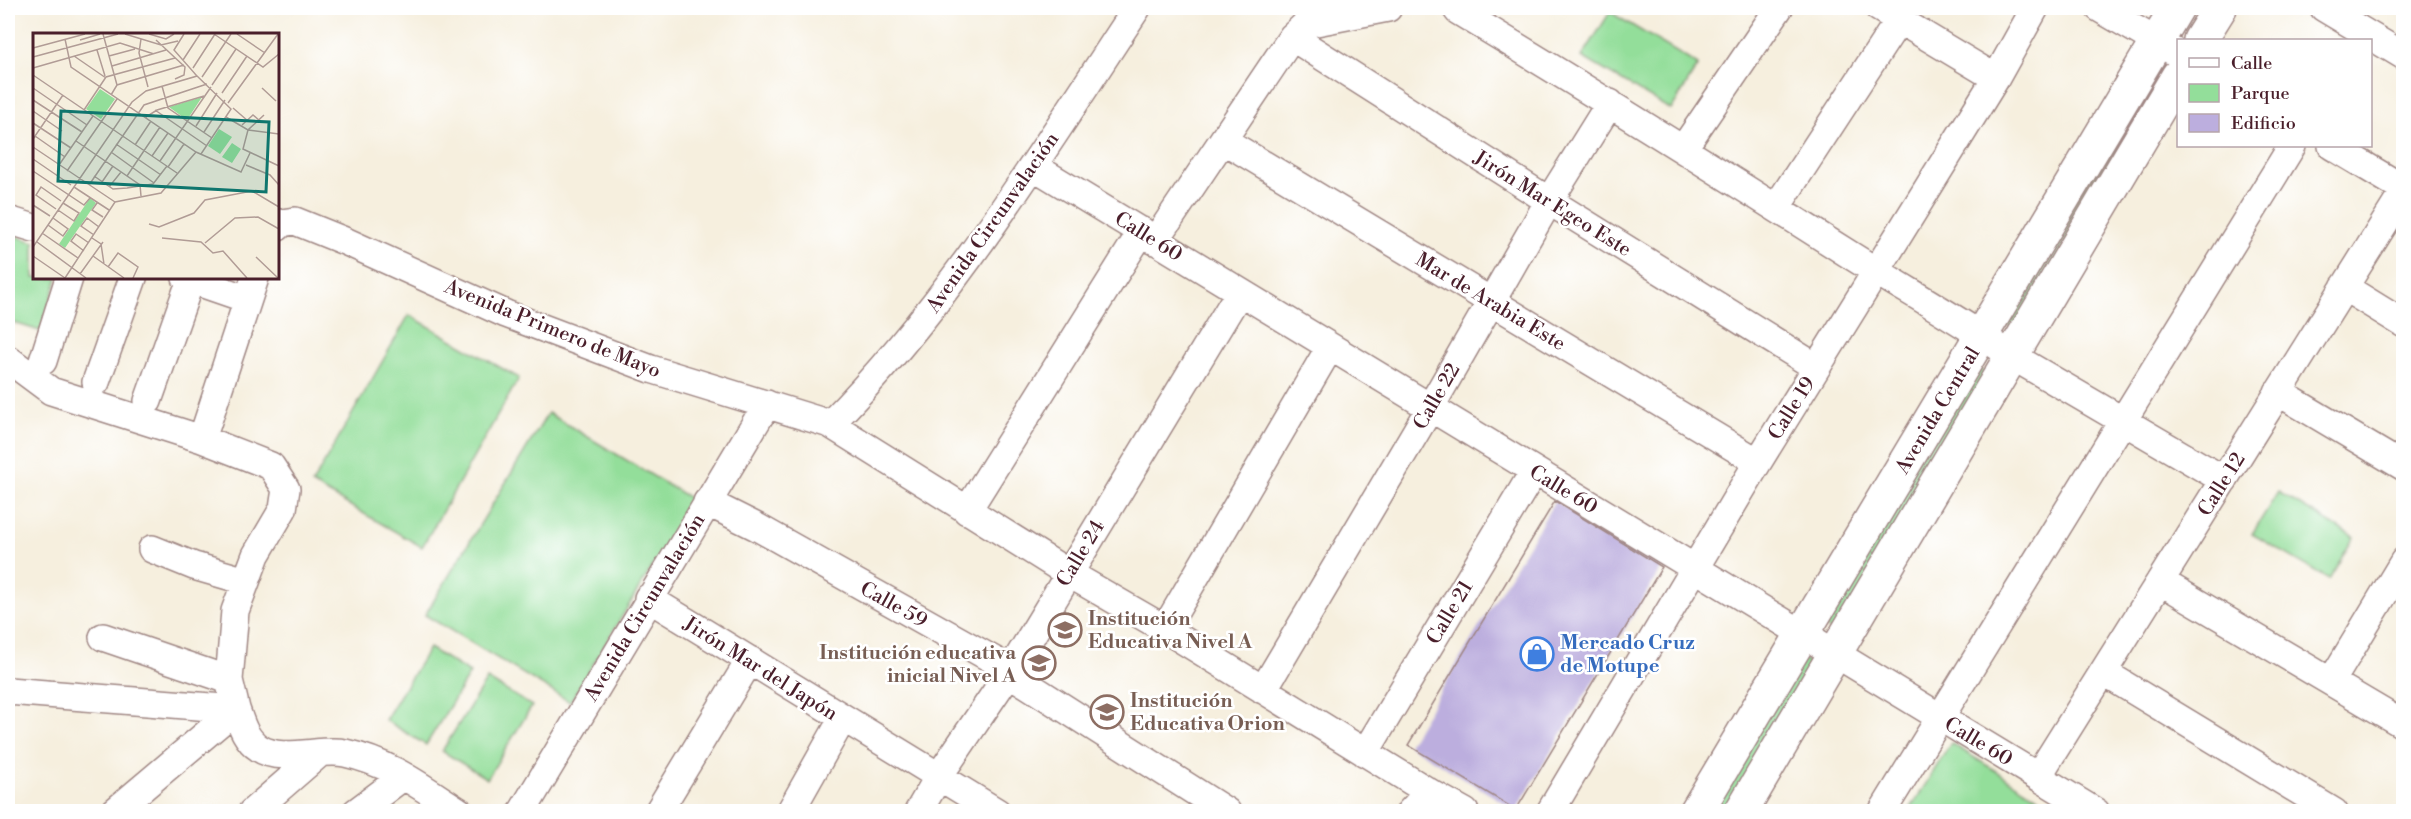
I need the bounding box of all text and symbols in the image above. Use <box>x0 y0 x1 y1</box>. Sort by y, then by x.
inset map <box>33 33 279 279</box>
legend <box>2177 39 2372 147</box>
text: Calle <box>2231 52 2272 75</box>
text: Parque <box>2231 82 2290 105</box>
text: Edificio <box>2231 112 2296 135</box>
street label: Avenida Circunvalación <box>921 128 1065 319</box>
street label: Jirón Mar Egeo Este <box>1468 145 1636 263</box>
street label: Calle 60 <box>1110 207 1187 268</box>
street label: Mar de Arabia Este <box>1411 248 1570 357</box>
street label: Avenida Primero de Mayo <box>440 274 664 384</box>
street label: Avenida Central <box>1890 343 1986 480</box>
street label: Calle 22 <box>1408 359 1466 434</box>
street label: Calle 19 <box>1763 373 1821 445</box>
street label: Calle 12 <box>2193 448 2252 521</box>
street label: Calle 60 <box>1525 460 1602 520</box>
street label: Avenida Circunvalación <box>579 509 711 707</box>
street label: Calle 24 <box>1052 516 1111 592</box>
street label: Calle 21 <box>1421 576 1479 649</box>
street label: Calle 59 <box>855 577 931 634</box>
place label: Institución Educativa Nivel A <box>1088 607 1253 655</box>
street label: Jirón Mar del Japón <box>678 611 842 727</box>
school or university icon: Institución Educativa Nivel A <box>1047 612 1083 648</box>
place label: Mercado Cruz de Motupe <box>1560 631 1695 679</box>
shop icon: Mercado Cruz de Motupe <box>1519 636 1555 672</box>
place label: Institución educativa inicial Nivel A <box>819 641 1017 689</box>
school or university icon: Institución educativa inicial Nivel A <box>1021 645 1057 681</box>
place label: Institución Educativa Orion <box>1130 689 1285 737</box>
school or university icon: Institución Educativa Orion <box>1089 694 1125 730</box>
street label: Calle 60 <box>1940 712 2017 772</box>

